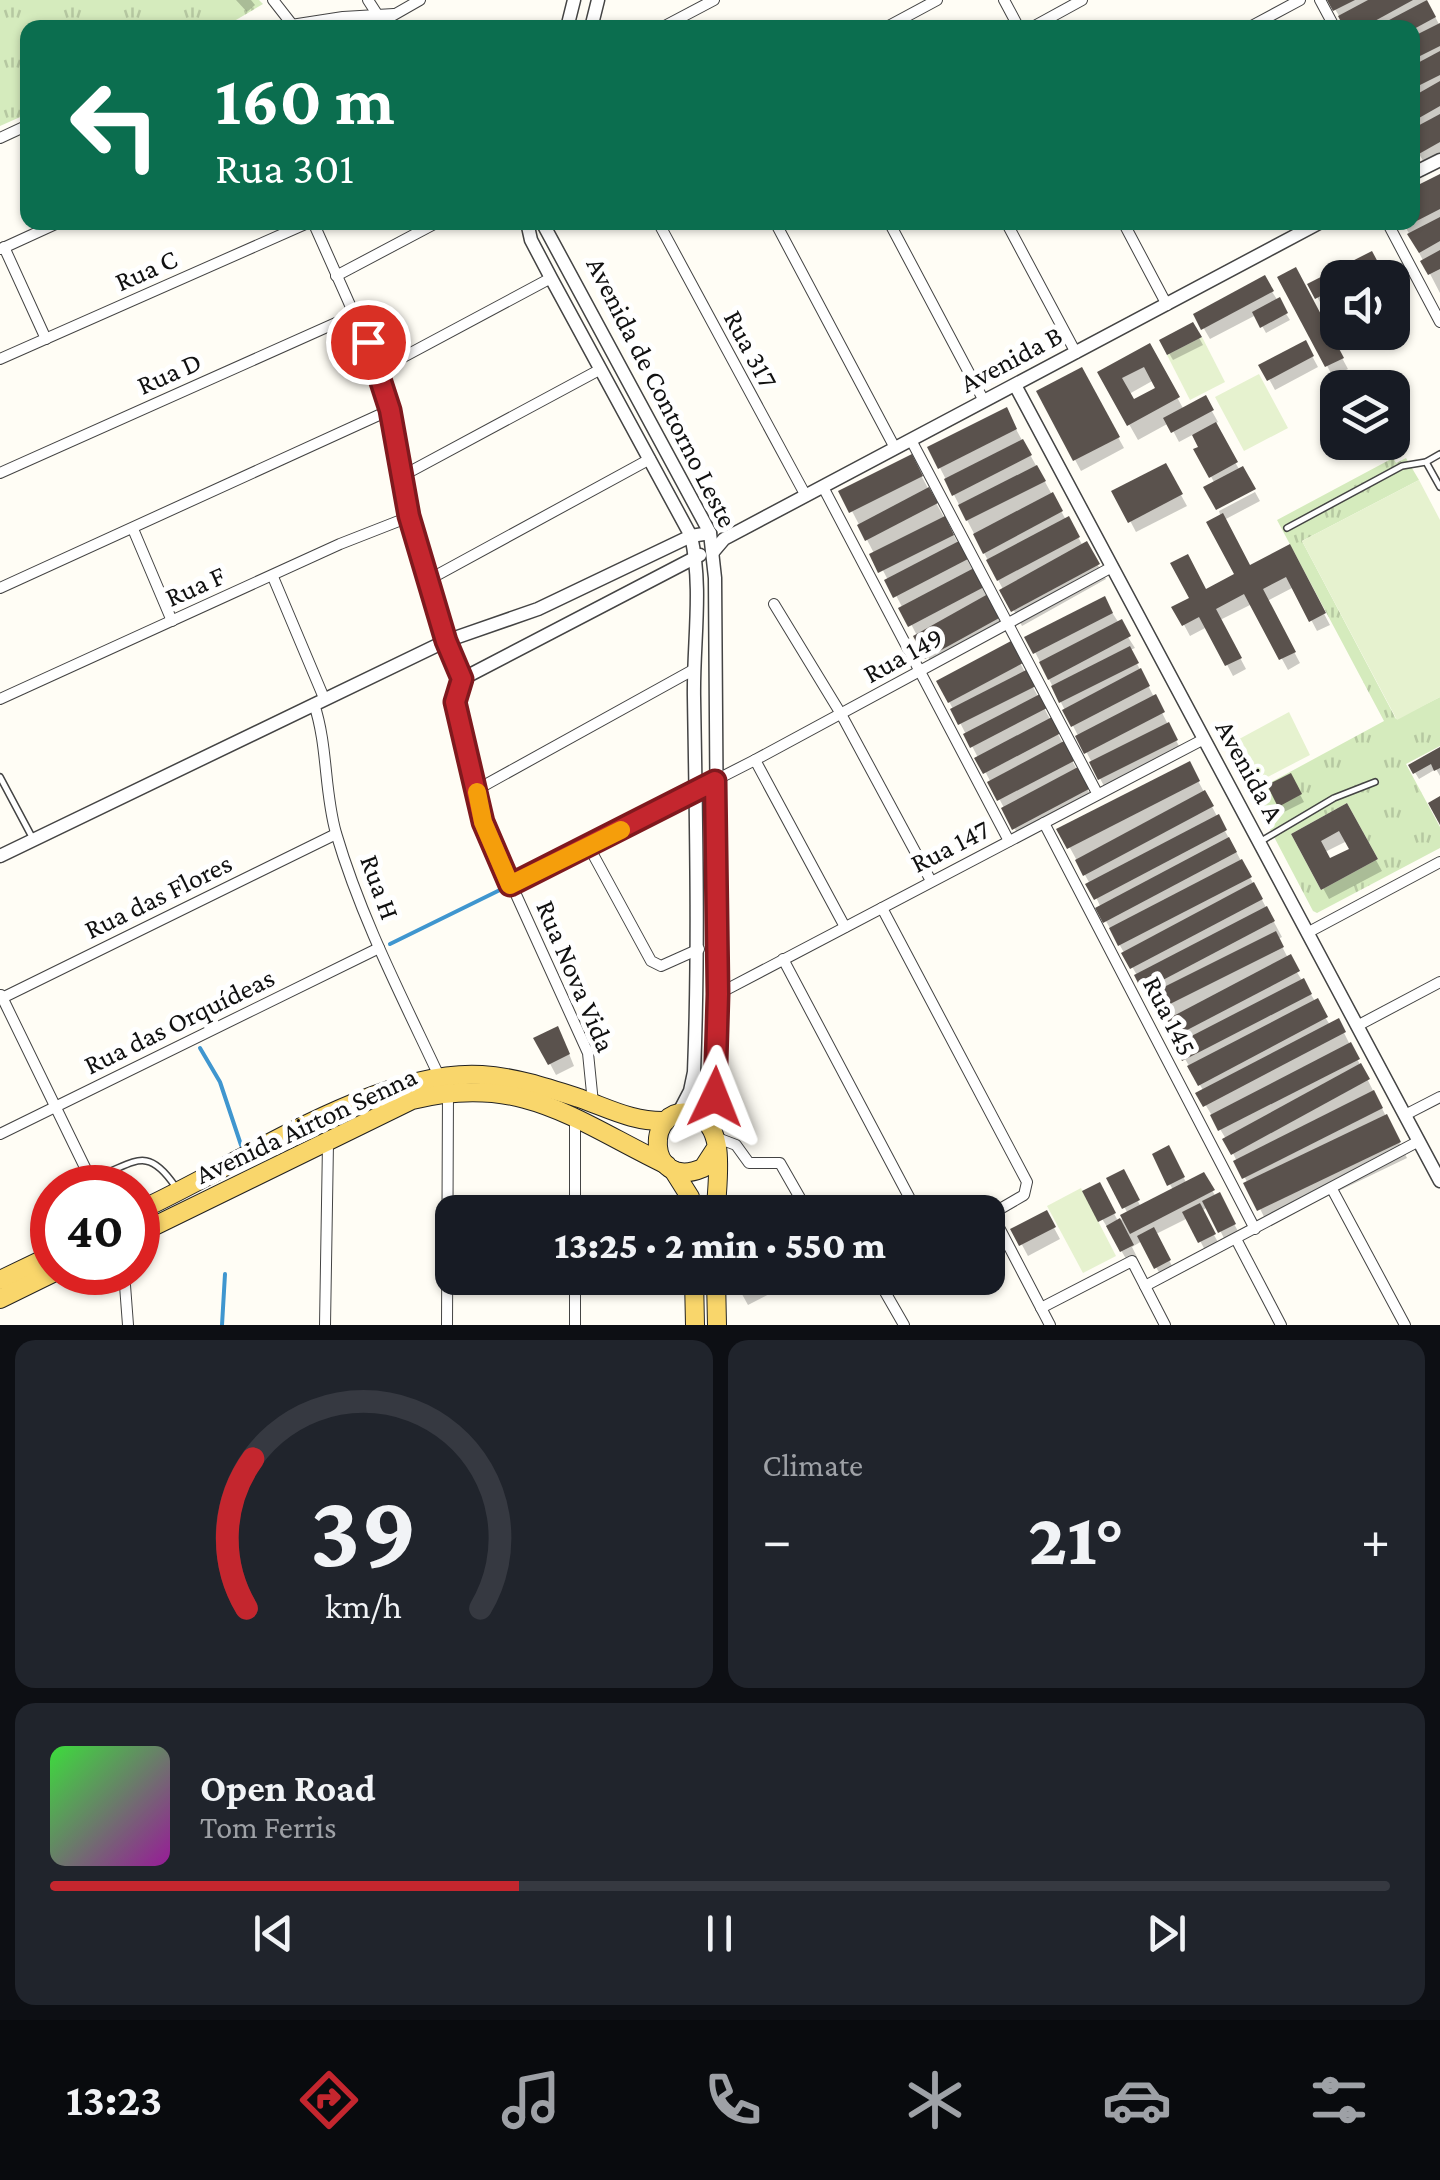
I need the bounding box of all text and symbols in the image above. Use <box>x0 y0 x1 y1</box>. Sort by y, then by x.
icon: left <box>50 60 180 190</box>
text: 160 m <box>215 61 395 139</box>
text: Rua 301 <box>215 143 354 193</box>
street label: Rua C <box>110 243 182 297</box>
street label: Avenida de Contorno Leste <box>580 252 744 532</box>
map controls <box>1320 260 1410 460</box>
button: sound <box>1320 260 1410 350</box>
pin <box>326 300 411 385</box>
street label: Rua 317 <box>718 305 784 393</box>
icon: arrive <box>341 315 396 370</box>
street label: Avenida B <box>955 319 1067 399</box>
street label: Rua D <box>132 345 206 401</box>
button: layers <box>1320 370 1410 460</box>
street label: Rua F <box>160 559 230 613</box>
street label: Rua 149 <box>858 621 948 689</box>
street label: Avenida A <box>1209 715 1291 827</box>
street label: Rua 147 <box>906 813 995 879</box>
street label: Rua das Flores <box>79 847 237 945</box>
street label: Rua H <box>354 850 406 924</box>
street label: Rua Nova Vida <box>530 895 622 1057</box>
street label: Rua das Orquídeas <box>79 962 279 1080</box>
street label: Rua 145 <box>1137 971 1203 1061</box>
position arrow <box>663 1045 767 1149</box>
street label: Avenida Airton Senna <box>190 1060 422 1190</box>
speed limit sign: 40 <box>30 1165 160 1295</box>
text: 13:25 · 2 min · 550 m <box>554 1224 886 1266</box>
text: Climate <box>763 1447 863 1483</box>
text: 39 <box>310 1473 418 1588</box>
text: 21° <box>1028 1497 1125 1580</box>
text: − <box>763 1509 792 1570</box>
text: + <box>1361 1509 1390 1570</box>
text: km/h <box>325 1586 402 1626</box>
text: Open Road <box>200 1767 376 1809</box>
text: Tom Ferris <box>200 1809 337 1845</box>
icon: previous <box>246 1906 301 1961</box>
icon: pause <box>692 1906 747 1961</box>
icon: next <box>1139 1906 1194 1961</box>
icon: directions <box>294 2065 364 2135</box>
icon: music <box>496 2065 566 2135</box>
icon: phone <box>698 2065 768 2135</box>
icon: climate <box>900 2065 970 2135</box>
icon: car <box>1102 2065 1172 2135</box>
icon: filters <box>1304 2065 1374 2135</box>
text: 13:23 <box>66 2075 162 2125</box>

